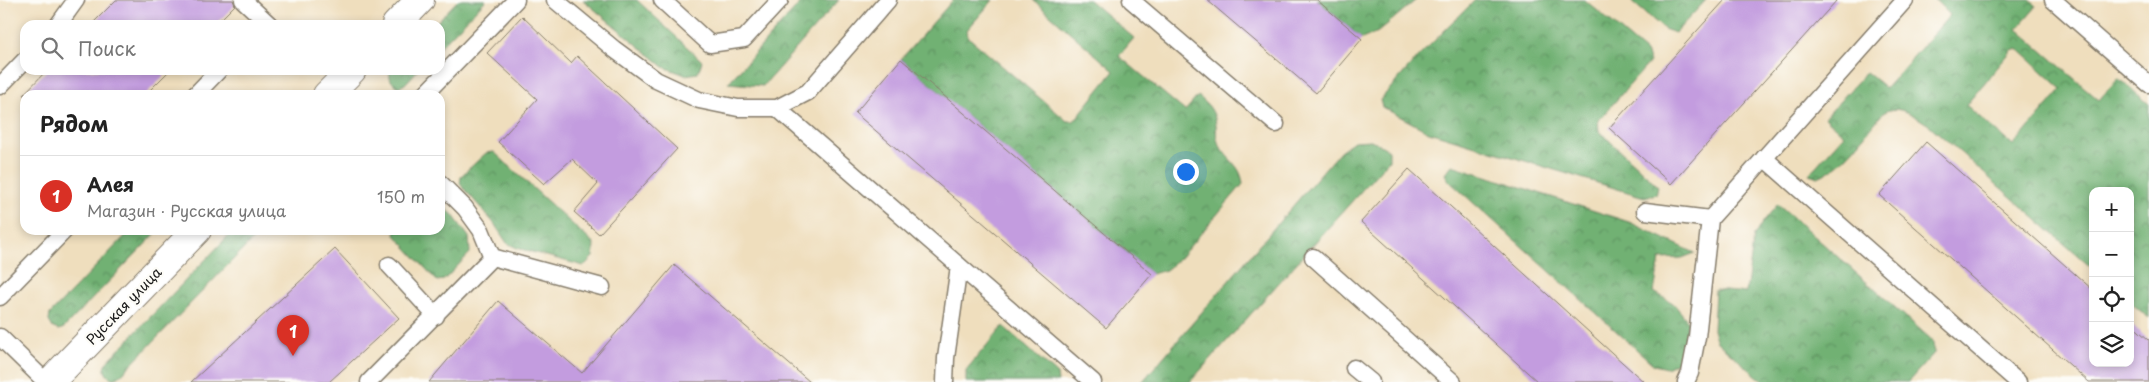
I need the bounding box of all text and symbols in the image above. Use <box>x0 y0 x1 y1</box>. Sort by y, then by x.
search box <box>20 20 445 75</box>
icon: search <box>38 34 66 62</box>
text: Поиск <box>78 34 136 62</box>
text: Рядом <box>40 107 108 139</box>
your location <box>1173 159 1199 185</box>
text: Алея <box>87 170 134 198</box>
text: 1 <box>52 184 60 208</box>
text: 150 m <box>377 184 425 208</box>
map controls <box>2089 187 2134 367</box>
button: + <box>2089 187 2134 232</box>
text: Магазин · Русская улица <box>87 198 286 222</box>
button: − <box>2089 232 2134 277</box>
street label: Русская улица <box>81 262 166 349</box>
button: locate <box>2089 277 2134 322</box>
pin: 1 <box>277 315 309 356</box>
button: layers <box>2089 322 2134 367</box>

